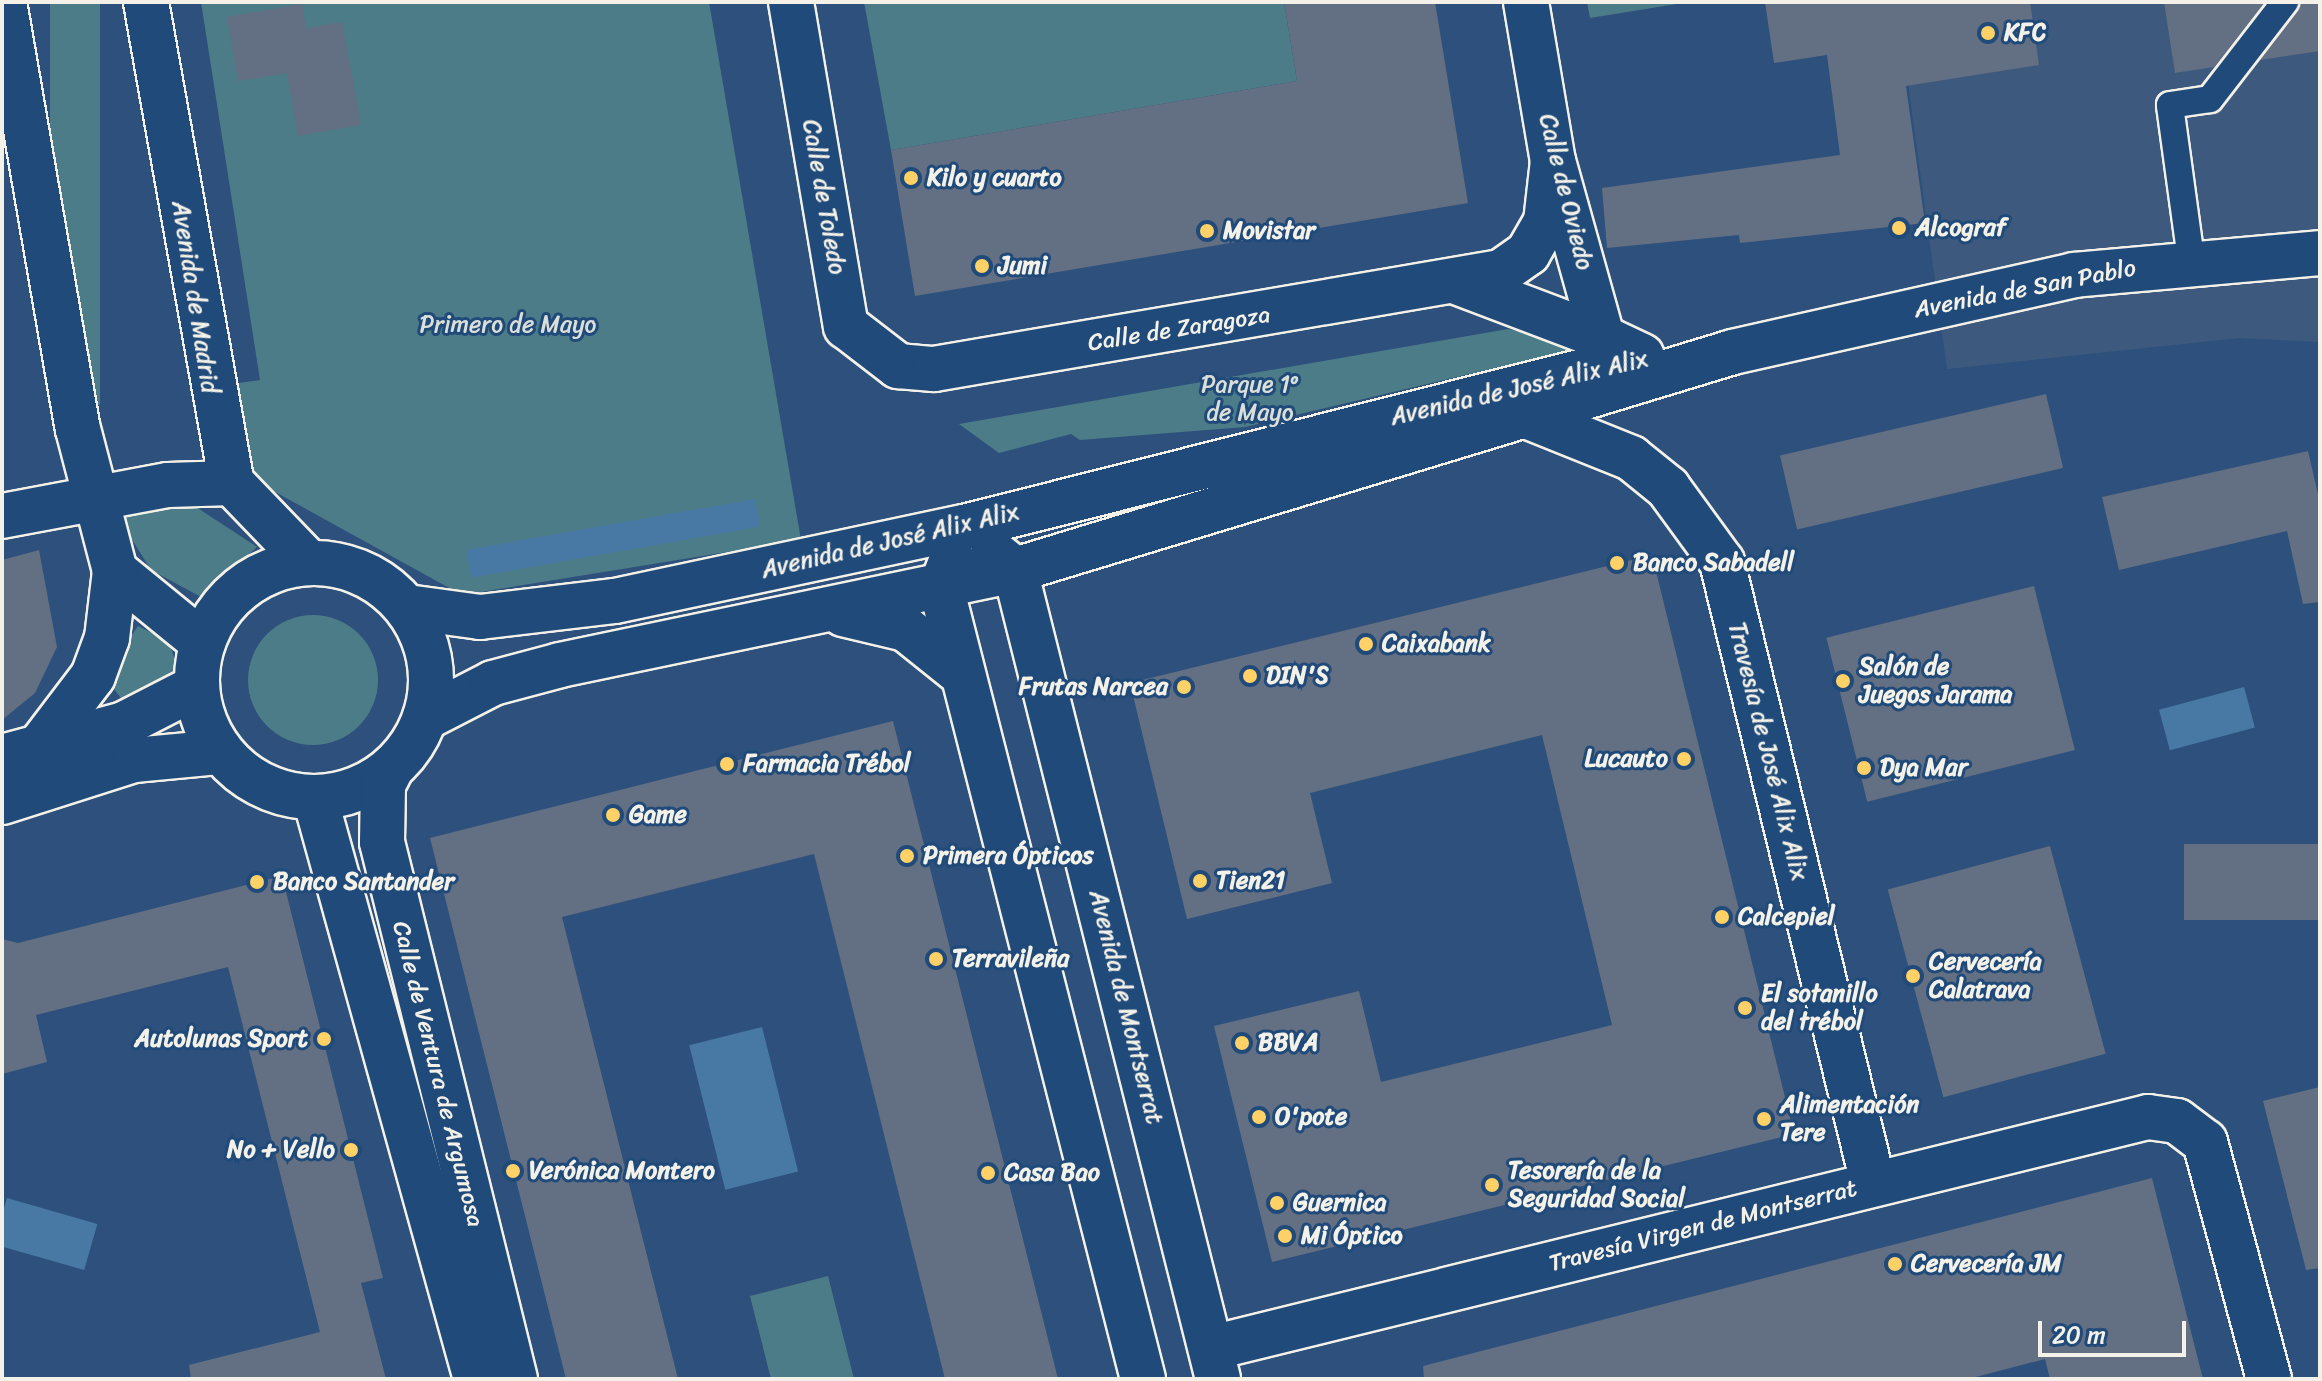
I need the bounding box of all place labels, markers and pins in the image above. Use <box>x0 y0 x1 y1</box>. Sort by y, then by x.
place label: KFC <box>2004 19 2046 47</box>
marker: KFC <box>1979 24 1997 42</box>
place label: Kilo y cuarto <box>927 164 1060 192</box>
marker: Kilo y cuarto <box>902 169 920 187</box>
place label: Alcograf <box>1915 214 2006 242</box>
place label: Movistar <box>1223 217 1315 245</box>
marker: Alcograf <box>1890 219 1908 237</box>
marker: Movistar <box>1198 222 1216 240</box>
place label: Jumi <box>998 252 1047 280</box>
marker: Jumi <box>973 257 991 275</box>
place label: Banco Sabadell <box>1633 549 1794 577</box>
marker: Banco Sabadell <box>1608 554 1626 572</box>
place label: Caixabank <box>1382 630 1491 658</box>
marker: Caixabank <box>1357 635 1375 653</box>
place label: Salón de Juegos Jarama <box>1859 653 2012 709</box>
place label: DIN'S <box>1266 662 1329 690</box>
marker: DIN'S <box>1241 667 1259 685</box>
marker: Salón de Juegos Jarama <box>1834 672 1852 690</box>
place label: Frutas Narcea <box>1019 673 1168 701</box>
marker: Frutas Narcea <box>1175 678 1193 696</box>
place label: Lucauto <box>1584 745 1668 773</box>
place label: Farmacia Trébol <box>743 750 911 778</box>
marker: Lucauto <box>1675 750 1693 768</box>
place label: Dya Mar <box>1880 754 1967 782</box>
marker: Farmacia Trébol <box>718 755 736 773</box>
marker: Dya Mar <box>1855 759 1873 777</box>
place label: Game <box>629 801 687 829</box>
marker: Game <box>604 806 622 824</box>
place label: Primera Ópticos <box>923 842 1093 870</box>
marker: Primera Ópticos <box>898 847 916 865</box>
place label: Tien21 <box>1216 867 1285 895</box>
place label: Banco Santander <box>273 868 453 896</box>
marker: Tien21 <box>1191 872 1209 890</box>
marker: Banco Santander <box>248 873 266 891</box>
place label: Calcepiel <box>1738 903 1835 931</box>
marker: Calcepiel <box>1713 908 1731 926</box>
place label: Terravileña <box>952 945 1069 973</box>
place label: Cervecería Calatrava <box>1929 948 2042 1004</box>
marker: Terravileña <box>927 950 945 968</box>
marker: Cervecería Calatrava <box>1904 967 1922 985</box>
place label: El sotanillo del trébol <box>1761 980 1879 1036</box>
marker: El sotanillo del trébol <box>1736 999 1754 1017</box>
place label: Autolunas Sport <box>135 1025 308 1053</box>
place label: BBVA <box>1258 1029 1319 1057</box>
marker: Autolunas Sport <box>315 1030 333 1048</box>
marker: BBVA <box>1233 1034 1251 1052</box>
place label: Alimentación Tere <box>1780 1091 1919 1147</box>
place label: O'pote <box>1275 1103 1347 1131</box>
marker: O'pote <box>1250 1108 1268 1126</box>
marker: Alimentación Tere <box>1755 1110 1773 1128</box>
place label: No + Vello <box>228 1136 335 1164</box>
marker: No + Vello <box>342 1141 360 1159</box>
place label: Verónica Montero <box>529 1157 715 1185</box>
place label: Tesorería de la Seguridad Social <box>1508 1157 1685 1213</box>
place label: Casa Bao <box>1004 1159 1100 1187</box>
marker: Verónica Montero <box>504 1162 522 1180</box>
marker: Casa Bao <box>979 1164 997 1182</box>
marker: Tesorería de la Seguridad Social <box>1483 1176 1501 1194</box>
place label: Guernica <box>1293 1189 1387 1217</box>
marker: Guernica <box>1268 1194 1286 1212</box>
place label: Mi Óptico <box>1301 1222 1403 1250</box>
marker: Mi Óptico <box>1276 1227 1294 1245</box>
place label: Cervecería JM <box>1911 1250 2062 1278</box>
marker: Cervecería JM <box>1886 1255 1904 1273</box>

